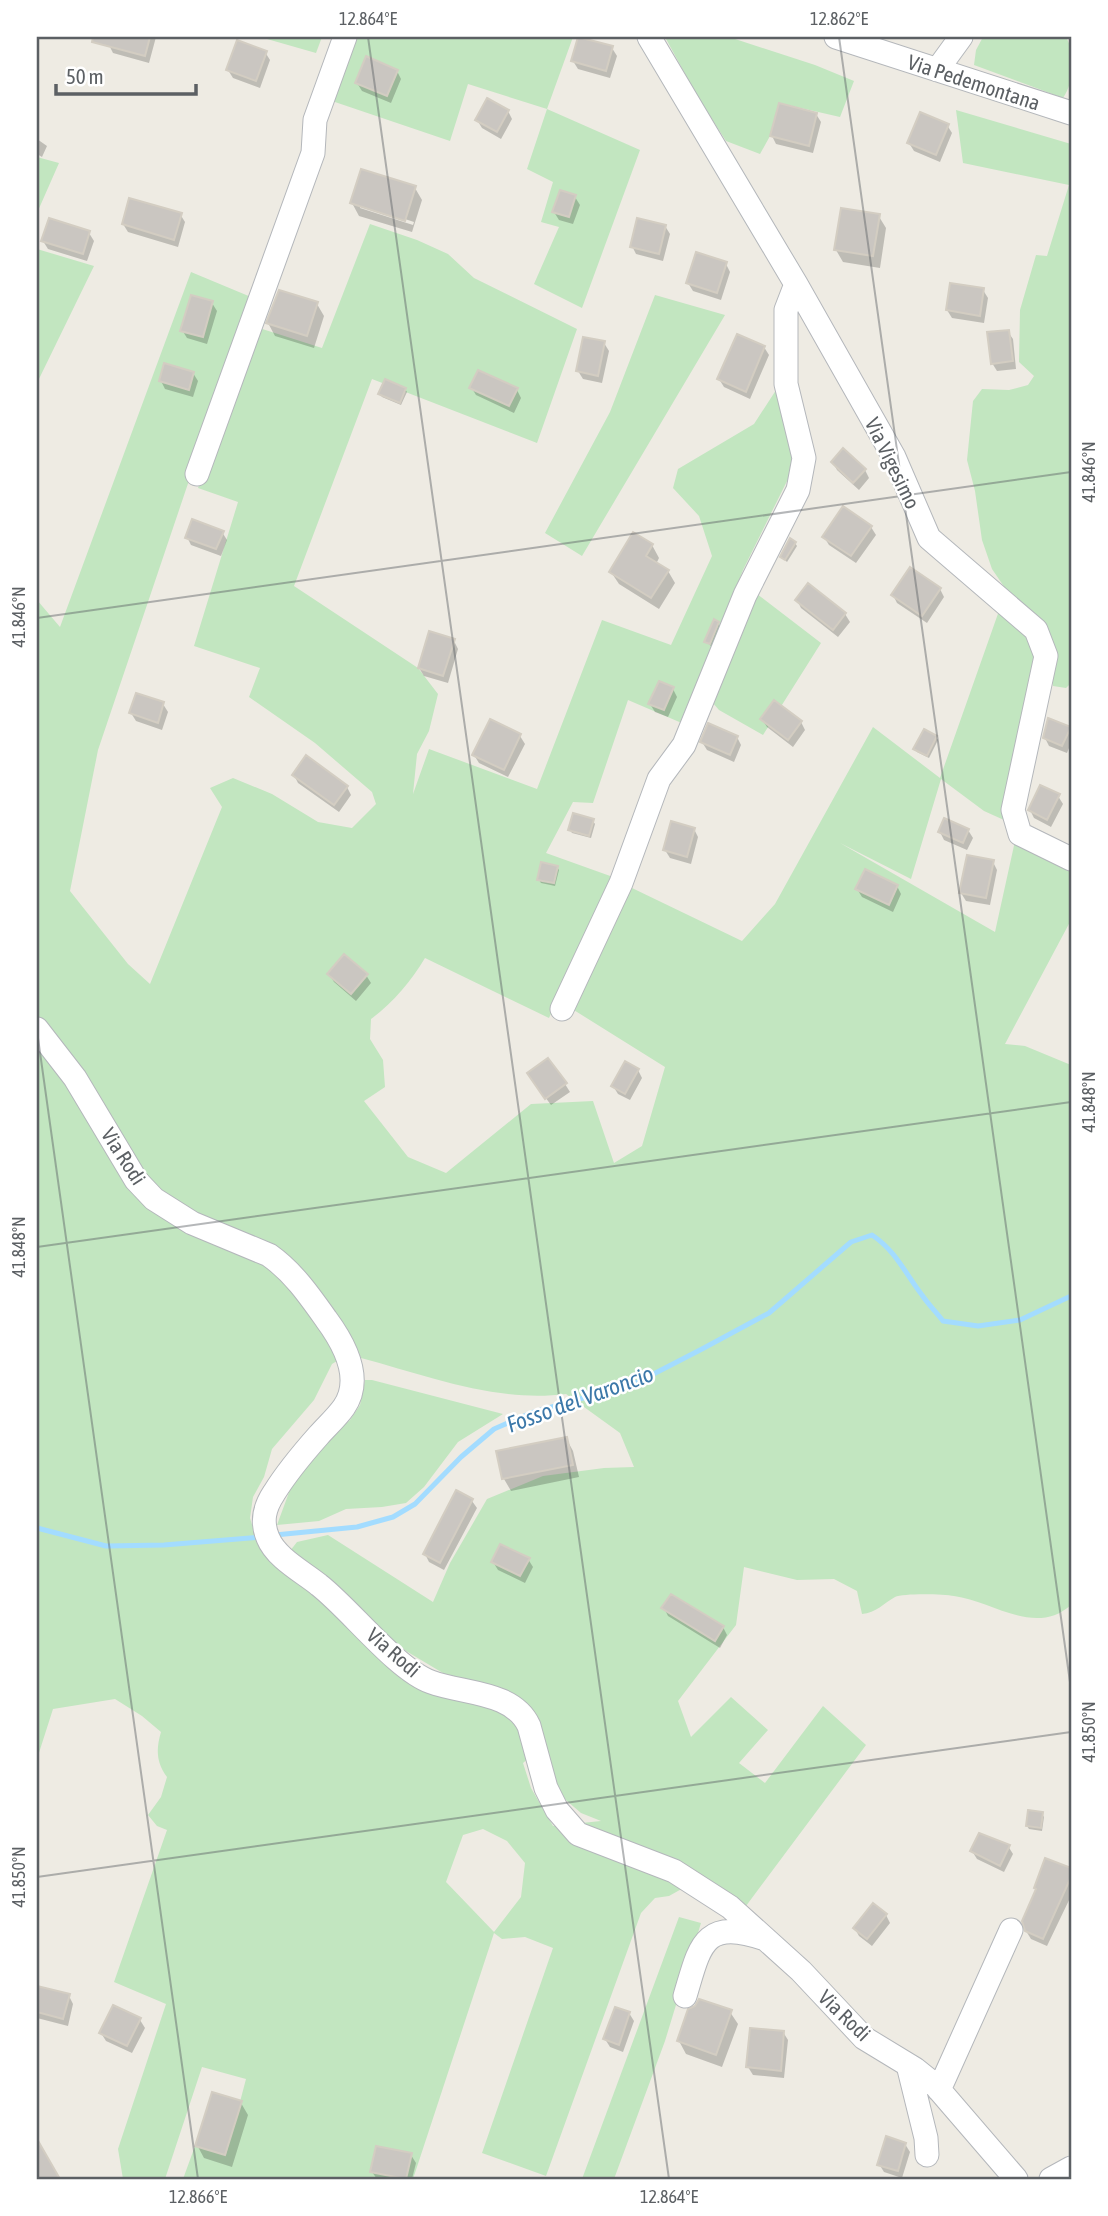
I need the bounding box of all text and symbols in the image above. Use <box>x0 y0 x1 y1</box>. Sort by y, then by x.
text: 12.864°E <box>339 8 397 29</box>
text: 12.862°E <box>810 8 868 29</box>
street label: Via Pedemontana <box>905 49 1043 115</box>
scale bar <box>56 52 196 96</box>
text: 50 m <box>66 64 104 88</box>
street label: Via Vigesimo <box>861 414 925 512</box>
text: 41.846°N <box>1078 441 1099 503</box>
text: 41.846°N <box>8 586 29 648</box>
text: 41.848°N <box>1078 1071 1099 1133</box>
street label: Via Rodi <box>97 1123 151 1189</box>
text: 41.848°N <box>8 1216 29 1278</box>
water label: Fosso del Varoncio <box>503 1360 657 1438</box>
street label: Via Rodi <box>362 1622 426 1682</box>
text: 41.850°N <box>1078 1701 1099 1763</box>
text: 41.850°N <box>8 1846 29 1908</box>
street label: Via Rodi <box>814 1985 876 2045</box>
text: 12.866°E <box>169 2186 227 2207</box>
text: 12.864°E <box>640 2186 698 2207</box>

